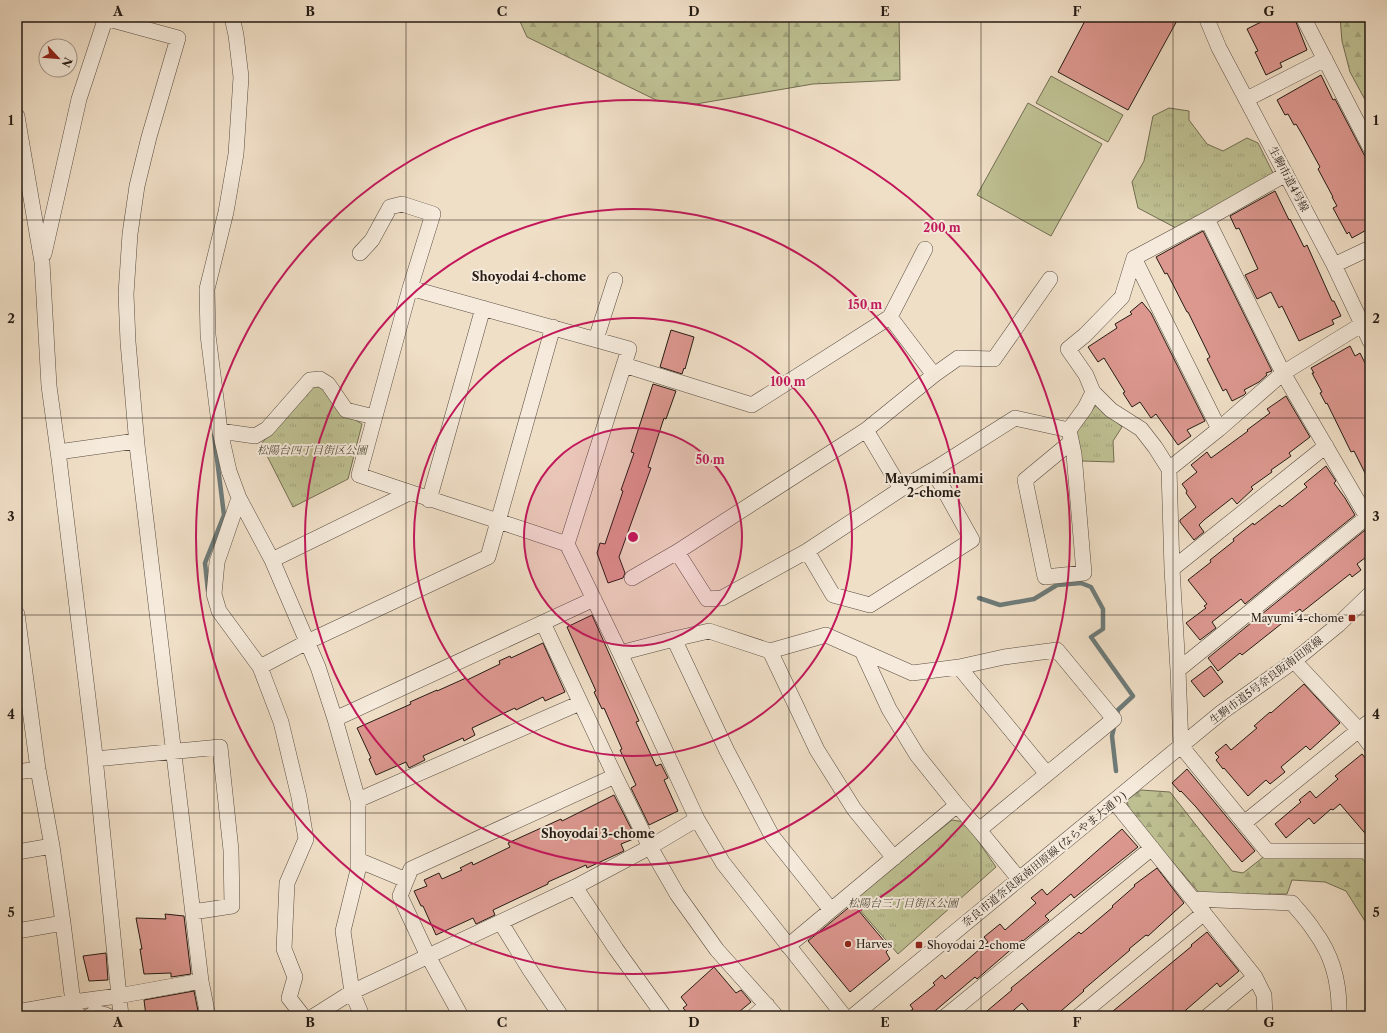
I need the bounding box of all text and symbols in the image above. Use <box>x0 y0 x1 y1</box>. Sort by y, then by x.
text: A <box>112 3 124 19</box>
text: B <box>305 3 315 19</box>
text: C <box>497 3 507 19</box>
text: D <box>688 3 700 19</box>
text: E <box>880 3 890 19</box>
text: F <box>1073 3 1082 19</box>
text: G <box>1263 3 1275 19</box>
north arrow <box>38 38 78 78</box>
text: N <box>58 55 75 70</box>
text: 1 <box>8 112 14 128</box>
text: 1 <box>1373 112 1379 128</box>
street label: 生駒市道4号線 <box>1266 144 1312 214</box>
text: 200 m <box>923 220 961 235</box>
district label: Shoyodai 4-chome <box>472 269 586 284</box>
text: 150 m <box>848 297 882 312</box>
text: 2 <box>7 310 15 326</box>
text: 2 <box>1372 310 1380 326</box>
text: 100 m <box>770 374 806 389</box>
park label: 松陽台四丁目街区公園 <box>257 443 369 457</box>
text: 50 m <box>695 452 725 467</box>
district label: Mayumiminami 2-chome <box>885 471 984 500</box>
text: 3 <box>7 508 15 524</box>
text: 3 <box>1372 508 1380 524</box>
centre of rings <box>626 530 640 544</box>
place label: Mayumi 4-chome <box>1251 611 1344 625</box>
marker: Mayumi 4-chome <box>1347 613 1357 623</box>
street label: 生駒市道5号奈良阪南田原線 <box>1207 633 1325 727</box>
text: 4 <box>7 706 15 722</box>
text: 4 <box>1372 706 1380 722</box>
street label: 奈良市道奈良阪南田原線 (ならやま大通り) <box>959 788 1129 930</box>
district label: Shoyodai 3-chome <box>541 826 655 841</box>
park label: 松陽台三丁目街区公園 <box>848 896 960 910</box>
text: 5 <box>7 904 15 920</box>
text: 5 <box>1372 904 1380 920</box>
place label: Harves <box>856 937 893 951</box>
place label: Shoyodai 2-chome <box>927 938 1025 952</box>
marker: Harves <box>843 939 853 949</box>
marker: Shoyodai 2-chome <box>914 940 924 950</box>
text: A <box>112 1014 124 1030</box>
text: B <box>305 1014 315 1030</box>
text: C <box>497 1014 507 1030</box>
text: D <box>688 1014 700 1030</box>
text: E <box>880 1014 890 1030</box>
text: F <box>1073 1014 1082 1030</box>
text: G <box>1263 1014 1275 1030</box>

